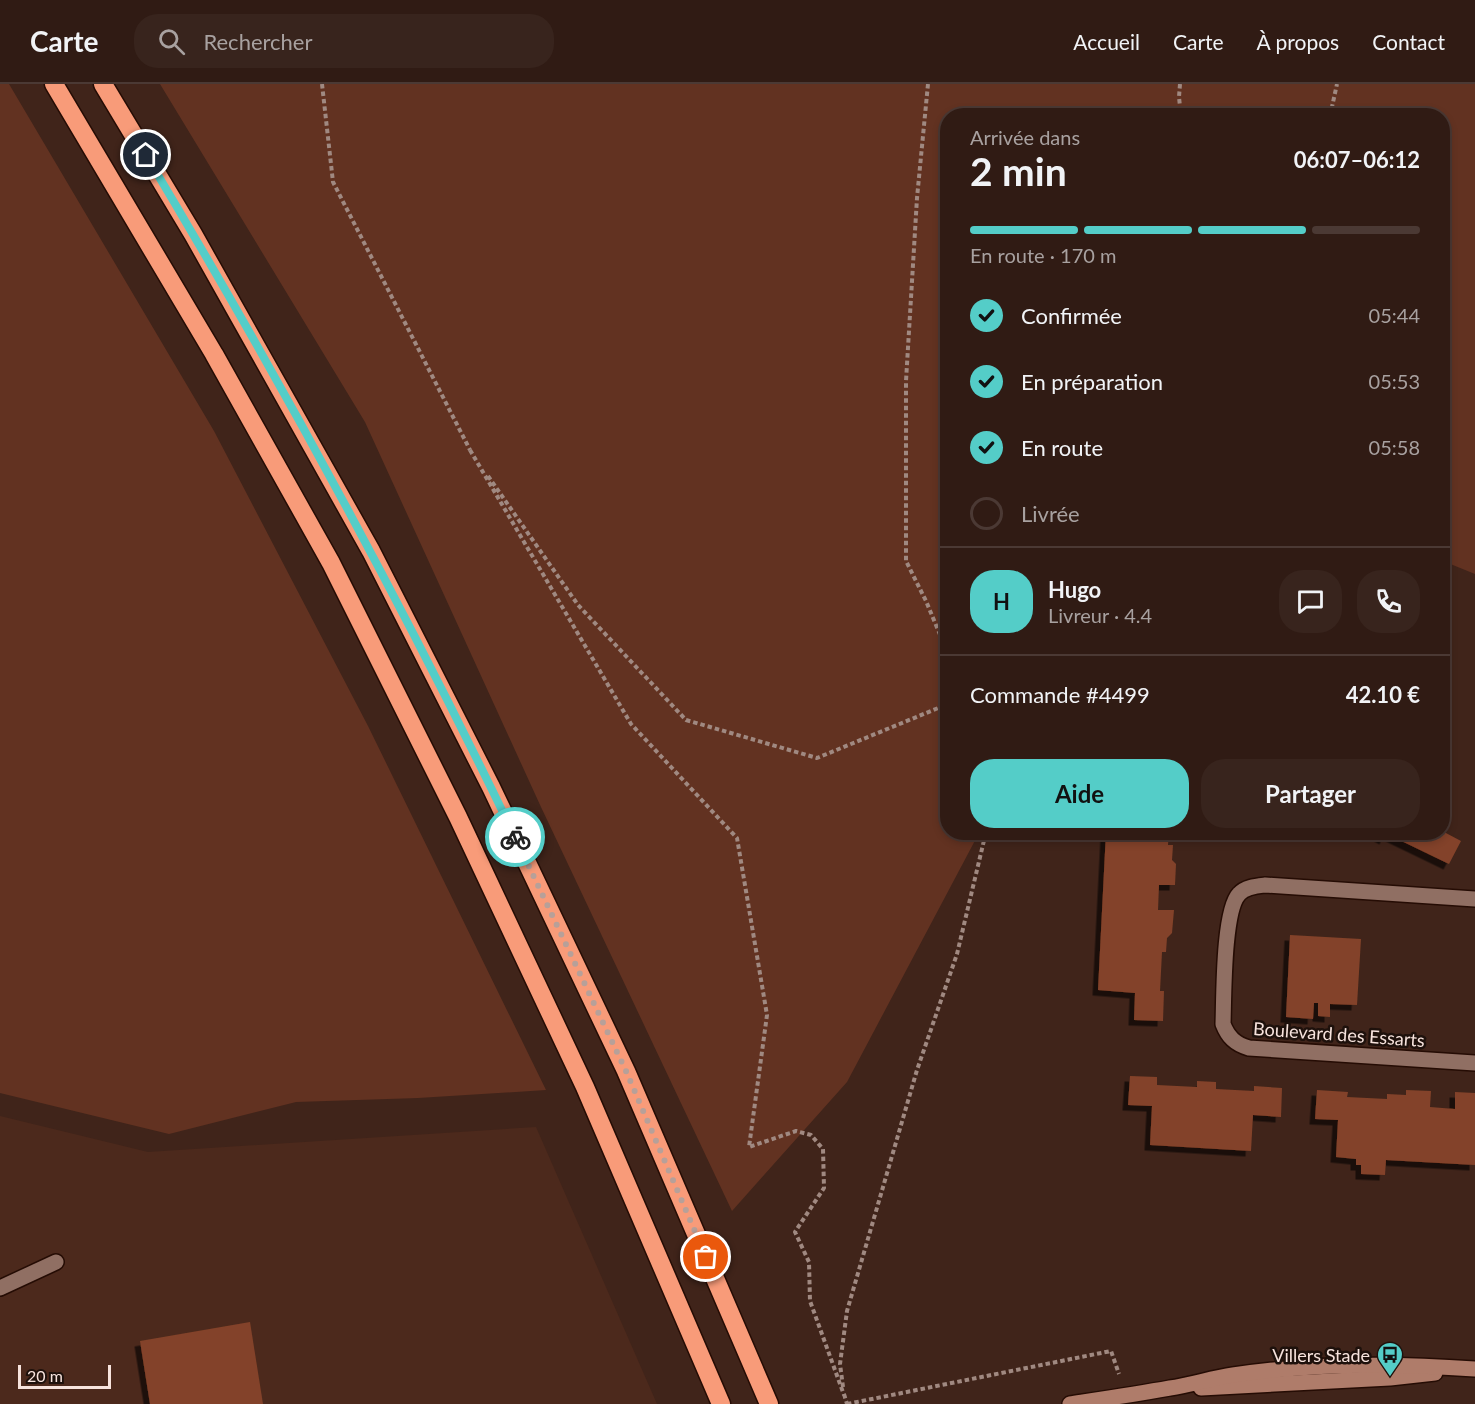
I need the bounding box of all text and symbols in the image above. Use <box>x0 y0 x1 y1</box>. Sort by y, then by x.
search box <box>134 14 554 68</box>
text: Carte <box>30 24 98 58</box>
icon: search <box>155 25 188 58</box>
text: Rechercher <box>203 28 312 55</box>
text: Accueil <box>1073 29 1140 54</box>
text: Carte <box>1173 29 1224 54</box>
text: À propos <box>1257 29 1339 54</box>
text: Contact <box>1372 29 1445 54</box>
text: Arrivée dans <box>970 125 1080 149</box>
pin <box>120 129 171 180</box>
icon: home <box>129 138 162 171</box>
text: 06:07–06:12 <box>1294 146 1420 173</box>
text: 2 min <box>970 148 1067 194</box>
text: En route · 170 m <box>970 243 1116 267</box>
icon: check <box>970 299 1003 332</box>
text: Confirmée <box>1021 302 1122 329</box>
text: 05:44 <box>1369 303 1420 327</box>
icon: check <box>970 365 1003 398</box>
text: En préparation <box>1021 368 1163 395</box>
text: 05:53 <box>1369 369 1420 393</box>
icon: check <box>970 431 1003 464</box>
text: En route <box>1021 434 1103 461</box>
text: 05:58 <box>1369 435 1420 459</box>
text: Livrée <box>1021 500 1080 527</box>
button: chat <box>1279 570 1342 633</box>
button: phone <box>1357 570 1420 633</box>
text: Hugo <box>1048 576 1101 603</box>
text: H <box>993 588 1010 615</box>
text: Livreur · 4.4 <box>1048 603 1152 627</box>
text: Commande #4499 <box>970 681 1150 708</box>
text: 42.10 € <box>1346 681 1420 708</box>
button: Aide <box>970 759 1189 828</box>
button: Partager <box>1201 759 1420 828</box>
courier <box>485 807 545 867</box>
icon: bike <box>499 821 532 854</box>
street label: Boulevard des Essarts <box>1253 1017 1426 1051</box>
pin <box>680 1231 731 1282</box>
icon: bag <box>689 1240 722 1273</box>
bus stop icon: Villers Stade <box>1375 1340 1405 1378</box>
place label: Villers Stade <box>1272 1344 1370 1366</box>
scale bar <box>18 1362 111 1390</box>
text: 20 m <box>27 1366 63 1385</box>

